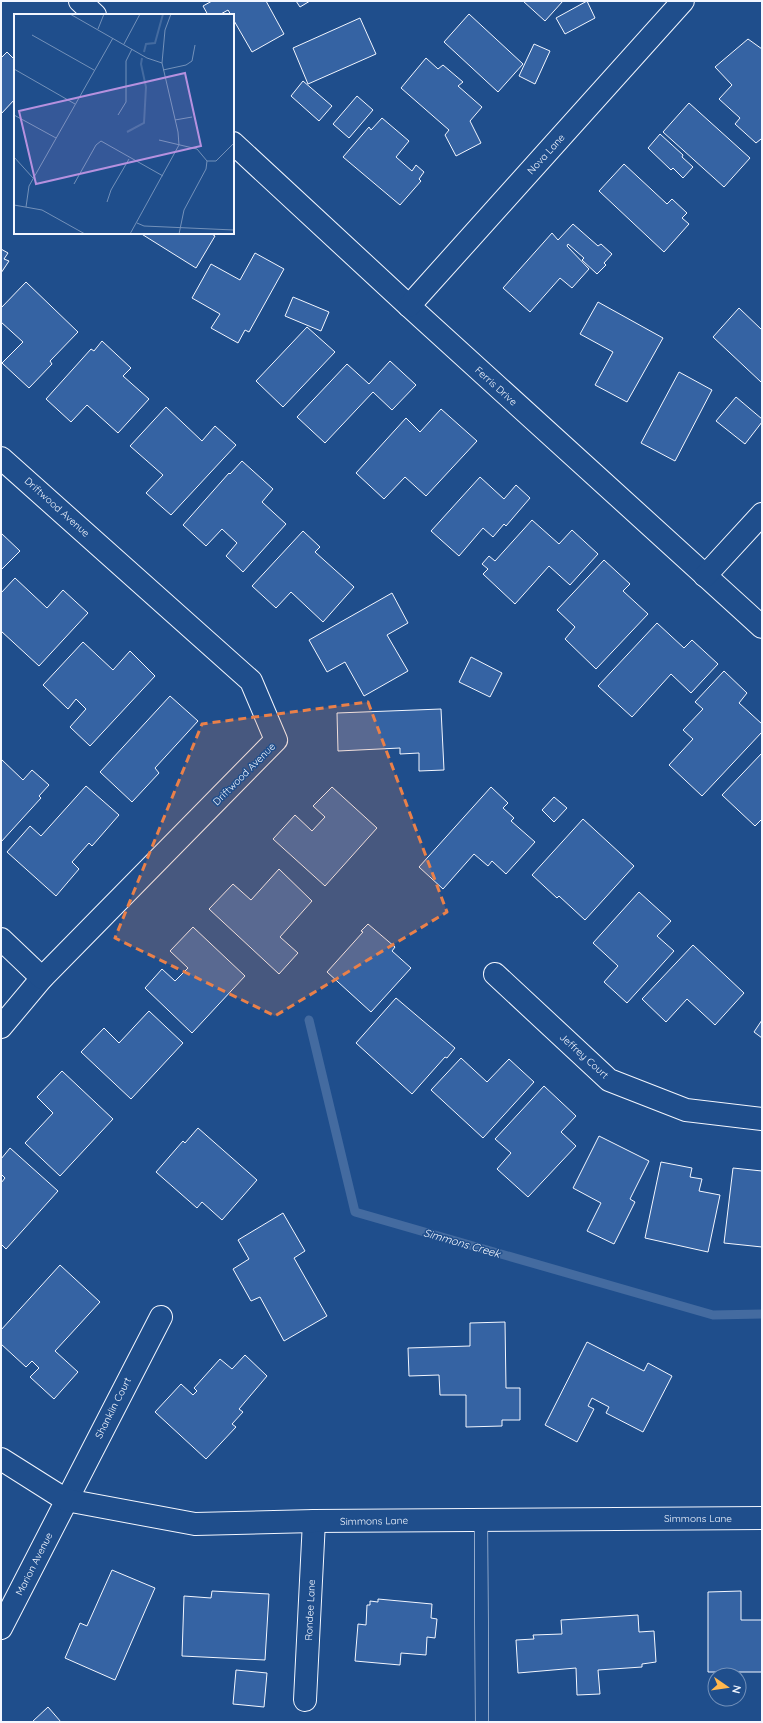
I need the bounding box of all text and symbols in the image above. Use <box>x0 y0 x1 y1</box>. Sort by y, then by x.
inset map <box>14 14 234 234</box>
street label: Nova Lane <box>524 131 568 177</box>
street label: Ferris Drive <box>472 364 520 409</box>
street label: Driftwood Avenue <box>22 474 93 540</box>
street label: Driftwood Avenue <box>210 740 278 808</box>
street label: Jeffrey Court <box>557 1031 612 1082</box>
water label: Simmons Creek <box>422 1225 503 1261</box>
street label: Shanklin Court <box>92 1375 134 1441</box>
street label: Simmons Lane <box>664 1512 732 1525</box>
street label: Simmons Lane <box>340 1514 408 1528</box>
street label: Marion Avenue <box>13 1530 56 1598</box>
street label: Rondee Lane <box>302 1579 318 1641</box>
north arrow <box>707 1667 747 1707</box>
text: N <box>729 1684 744 1695</box>

